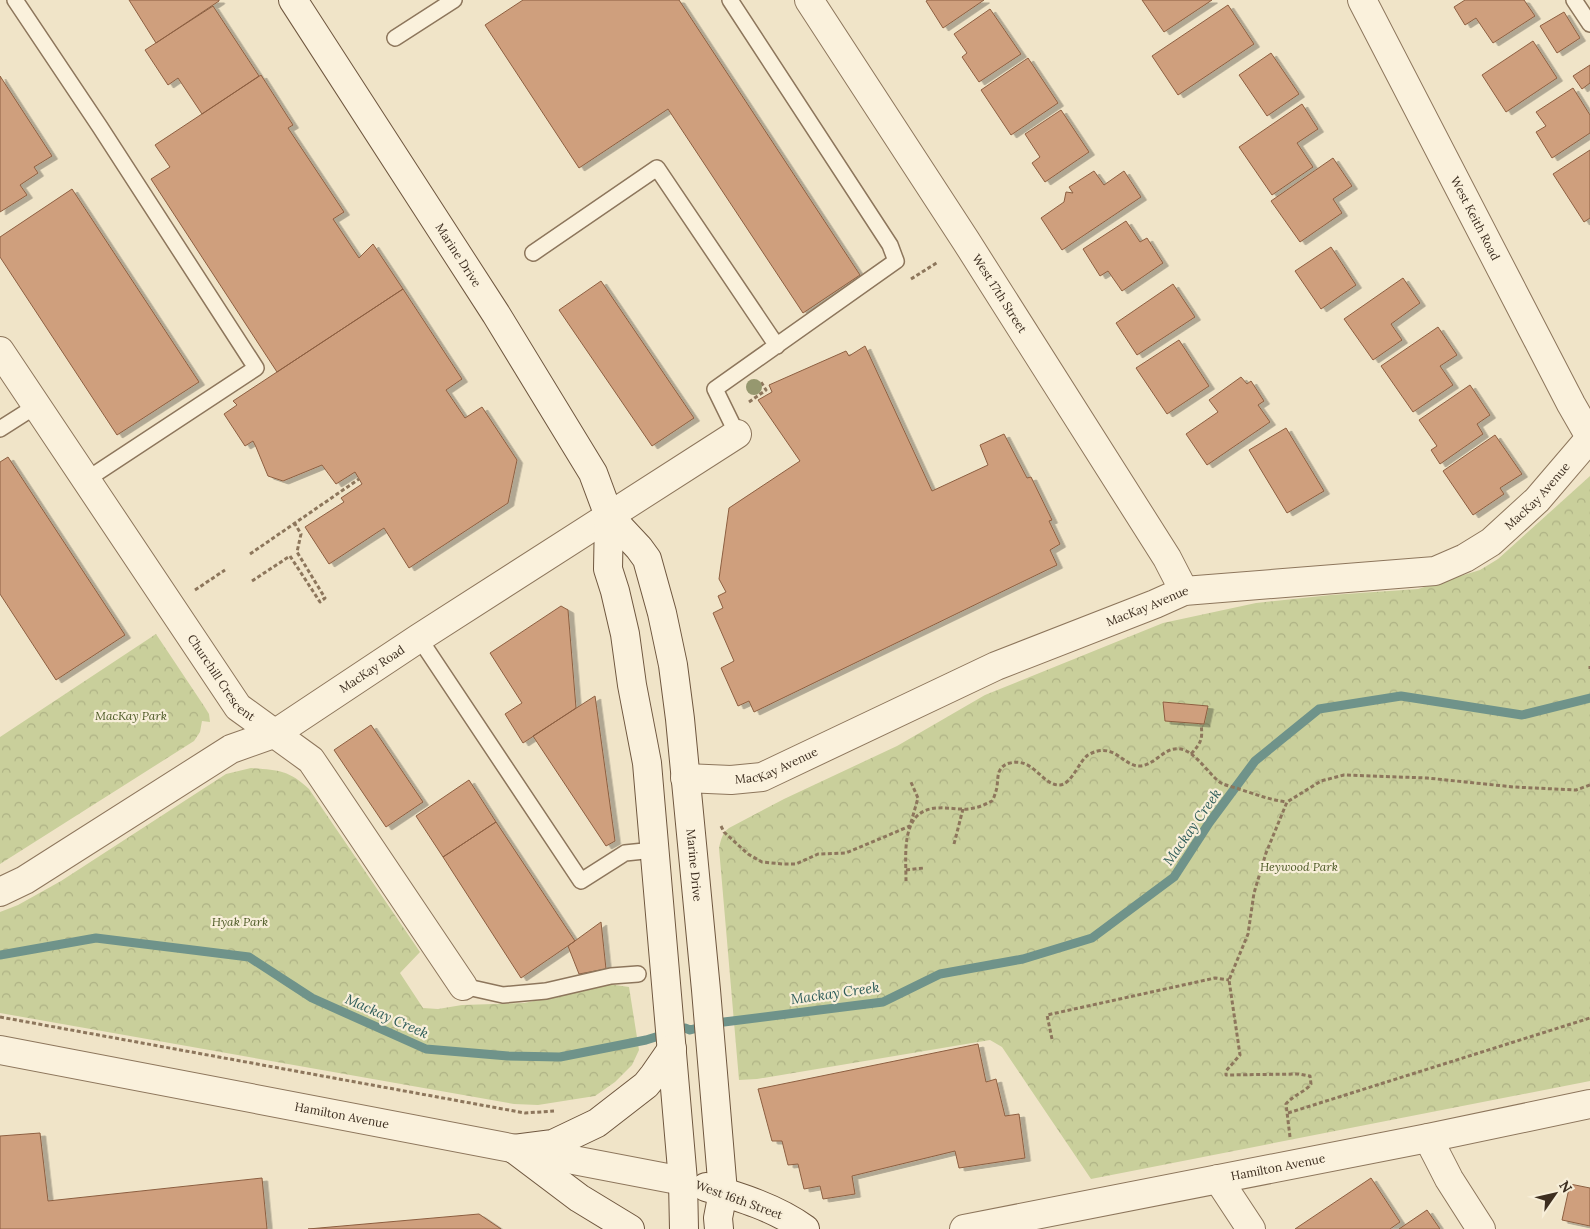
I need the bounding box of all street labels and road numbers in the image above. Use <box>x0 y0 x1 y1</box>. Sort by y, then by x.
street label: West Keith Road <box>1448 174 1503 263</box>
street label: Marine Drive <box>432 220 485 290</box>
street label: West 17th Street <box>969 251 1031 336</box>
street label: MacKay Avenue <box>1501 459 1573 533</box>
street label: MacKay Avenue <box>1104 583 1189 629</box>
street label: Churchill Crescent <box>185 631 259 724</box>
street label: MacKay Road <box>336 642 407 696</box>
street label: MacKay Avenue <box>734 744 820 787</box>
street label: Marine Drive <box>684 828 706 903</box>
street label: Hamilton Avenue <box>293 1099 391 1132</box>
street label: Hamilton Avenue <box>1229 1150 1327 1184</box>
street label: West 16th Street <box>694 1177 785 1222</box>

